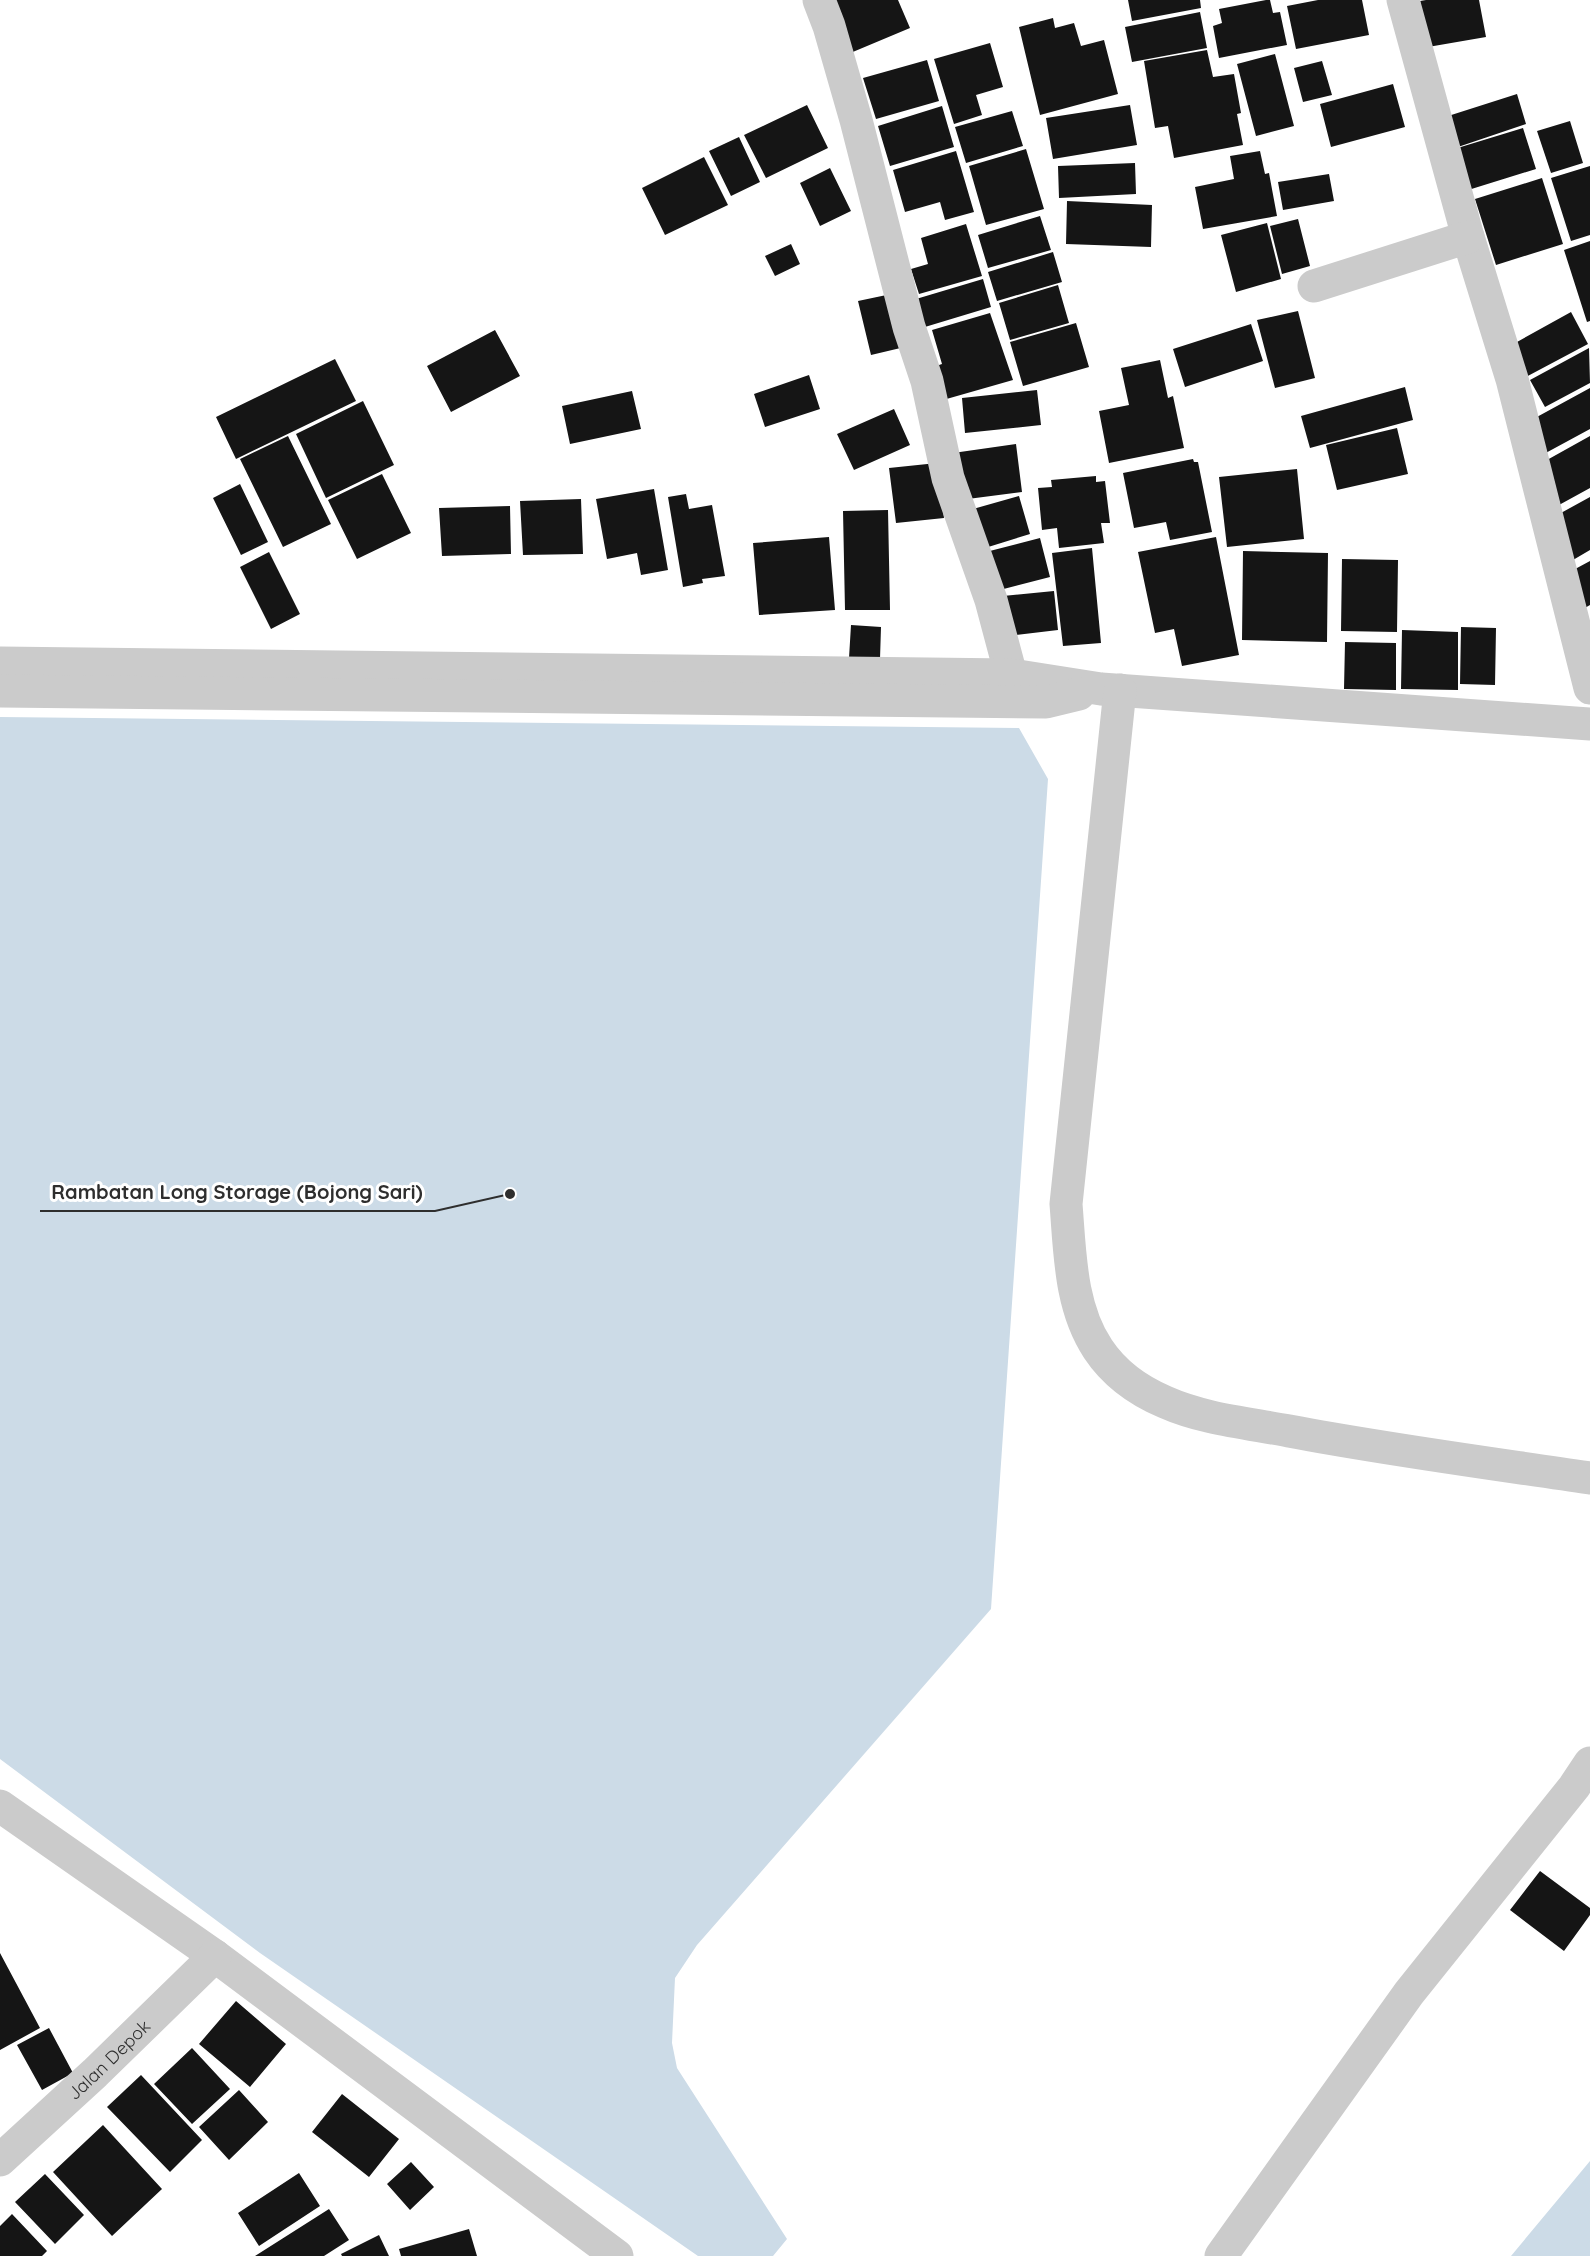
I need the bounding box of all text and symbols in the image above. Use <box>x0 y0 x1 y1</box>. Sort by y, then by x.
callout: Rambatan Long Storage (Bojong Sari) <box>40 1173 435 1211</box>
text: Rambatan Long Storage (Bojong Sari) <box>51 1179 423 1204</box>
street label: Jalan Depok <box>62 2014 155 2104</box>

